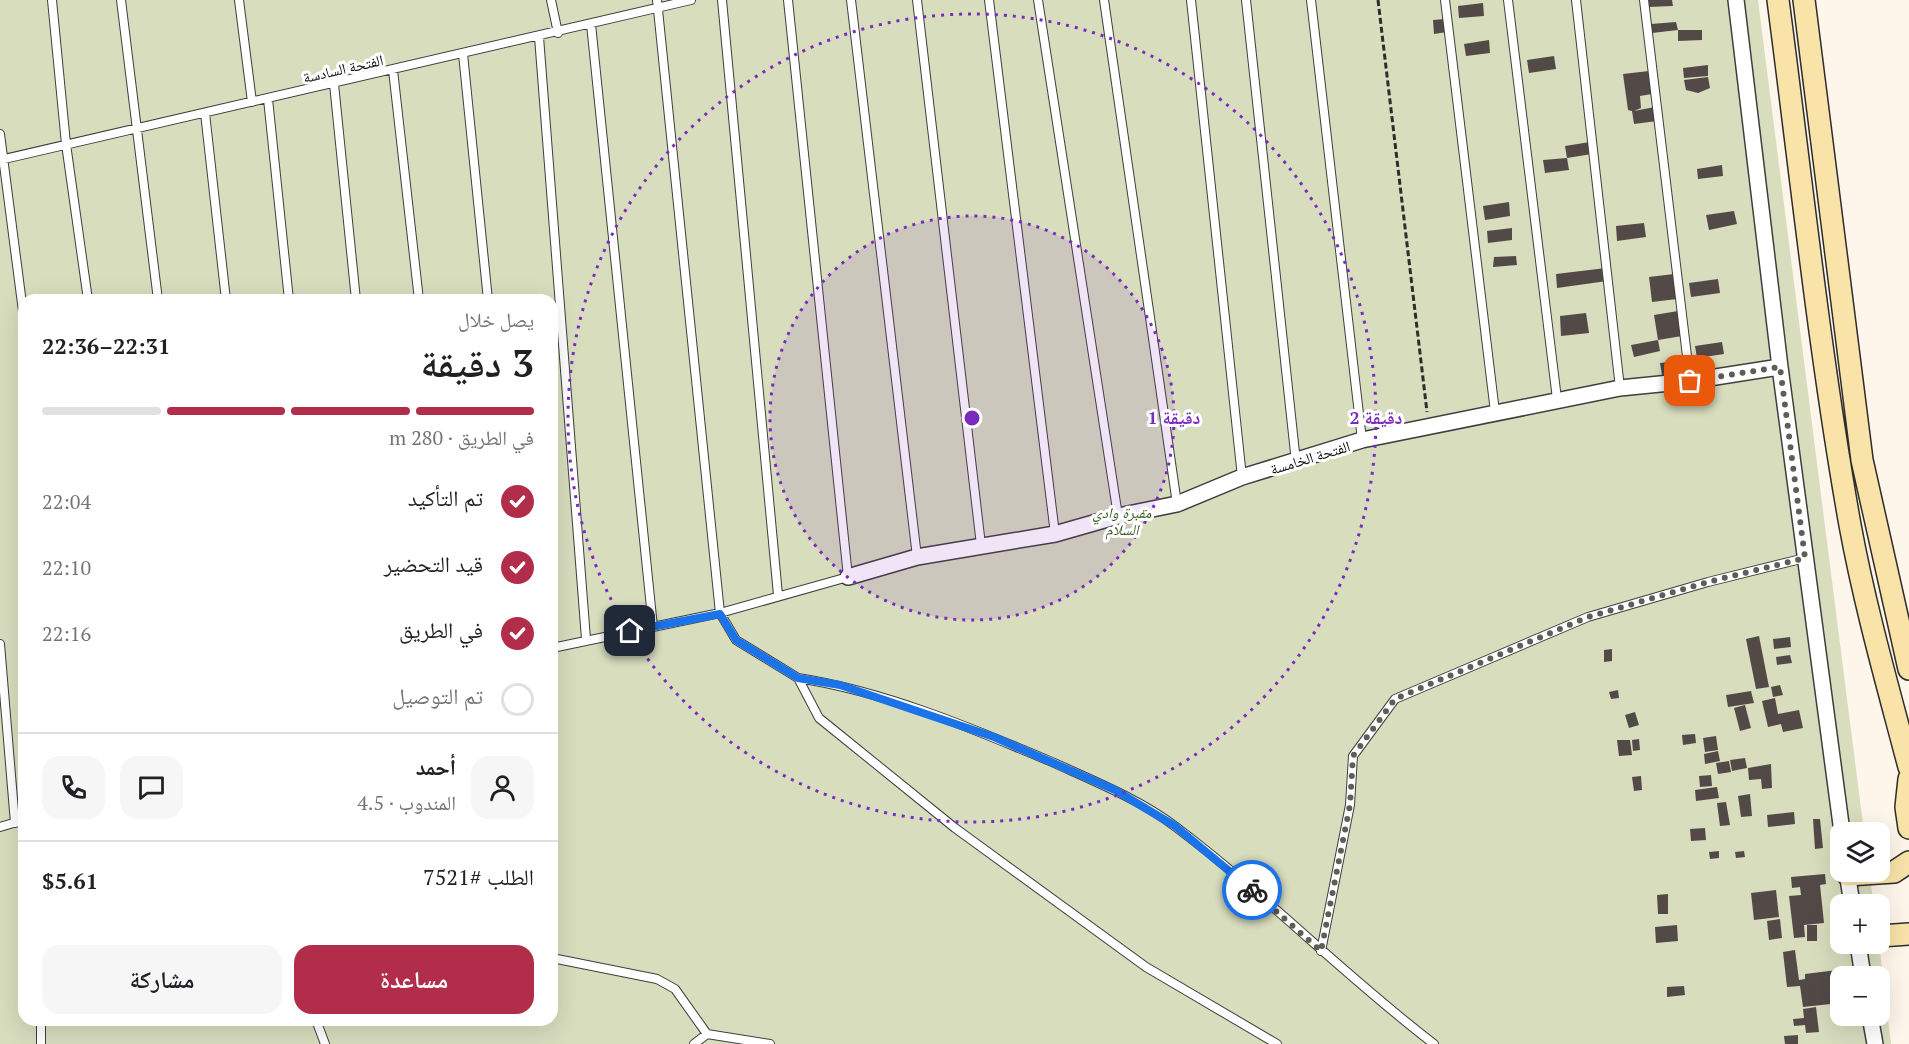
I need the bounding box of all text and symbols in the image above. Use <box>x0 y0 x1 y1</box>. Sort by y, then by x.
street label: الفتحة السادسة <box>301 49 385 87</box>
text: يصل خلال <box>458 306 534 333</box>
text: 22:31–22:36 <box>42 331 170 360</box>
text: 3 دقيقة <box>420 336 534 388</box>
pin <box>1664 355 1715 406</box>
icon: bag <box>1673 364 1706 397</box>
text: 1 دقيقة <box>1148 405 1201 429</box>
text: 2 دقيقة <box>1350 405 1403 429</box>
centre of rings <box>962 408 982 428</box>
text: في الطريق · 280 m <box>389 424 534 451</box>
street label: الفتحة الخامسة <box>1268 435 1352 479</box>
text: تم التأكيد <box>408 483 483 512</box>
icon: check <box>501 485 534 518</box>
text: 22:04 <box>42 488 91 515</box>
park label: مقبرة وادي السلام <box>1093 502 1152 540</box>
text: قيد التحضير <box>384 549 483 578</box>
icon: check <box>501 551 534 584</box>
text: 22:10 <box>42 554 91 581</box>
pin <box>604 605 655 656</box>
icon: home <box>613 614 646 647</box>
text: في الطريق <box>399 615 483 644</box>
icon: check <box>501 617 534 650</box>
text: 22:16 <box>42 620 91 647</box>
text: تم التوصيل <box>392 681 483 710</box>
text: أحمد <box>416 752 456 781</box>
button: phone <box>42 756 105 819</box>
button: chat <box>120 756 183 819</box>
button: person <box>471 756 534 819</box>
text: المندوب · 4.5 <box>357 789 456 816</box>
map controls <box>1830 822 1890 1026</box>
button: layers <box>1830 822 1890 882</box>
courier <box>1222 860 1282 920</box>
text: الطلب #7521 <box>423 862 534 891</box>
text: $5.61 <box>42 866 98 895</box>
icon: bike <box>1236 874 1269 907</box>
button: + <box>1830 894 1890 954</box>
button: مشاركة <box>42 945 282 1014</box>
button: مساعدة <box>294 945 534 1014</box>
button: − <box>1830 966 1890 1026</box>

